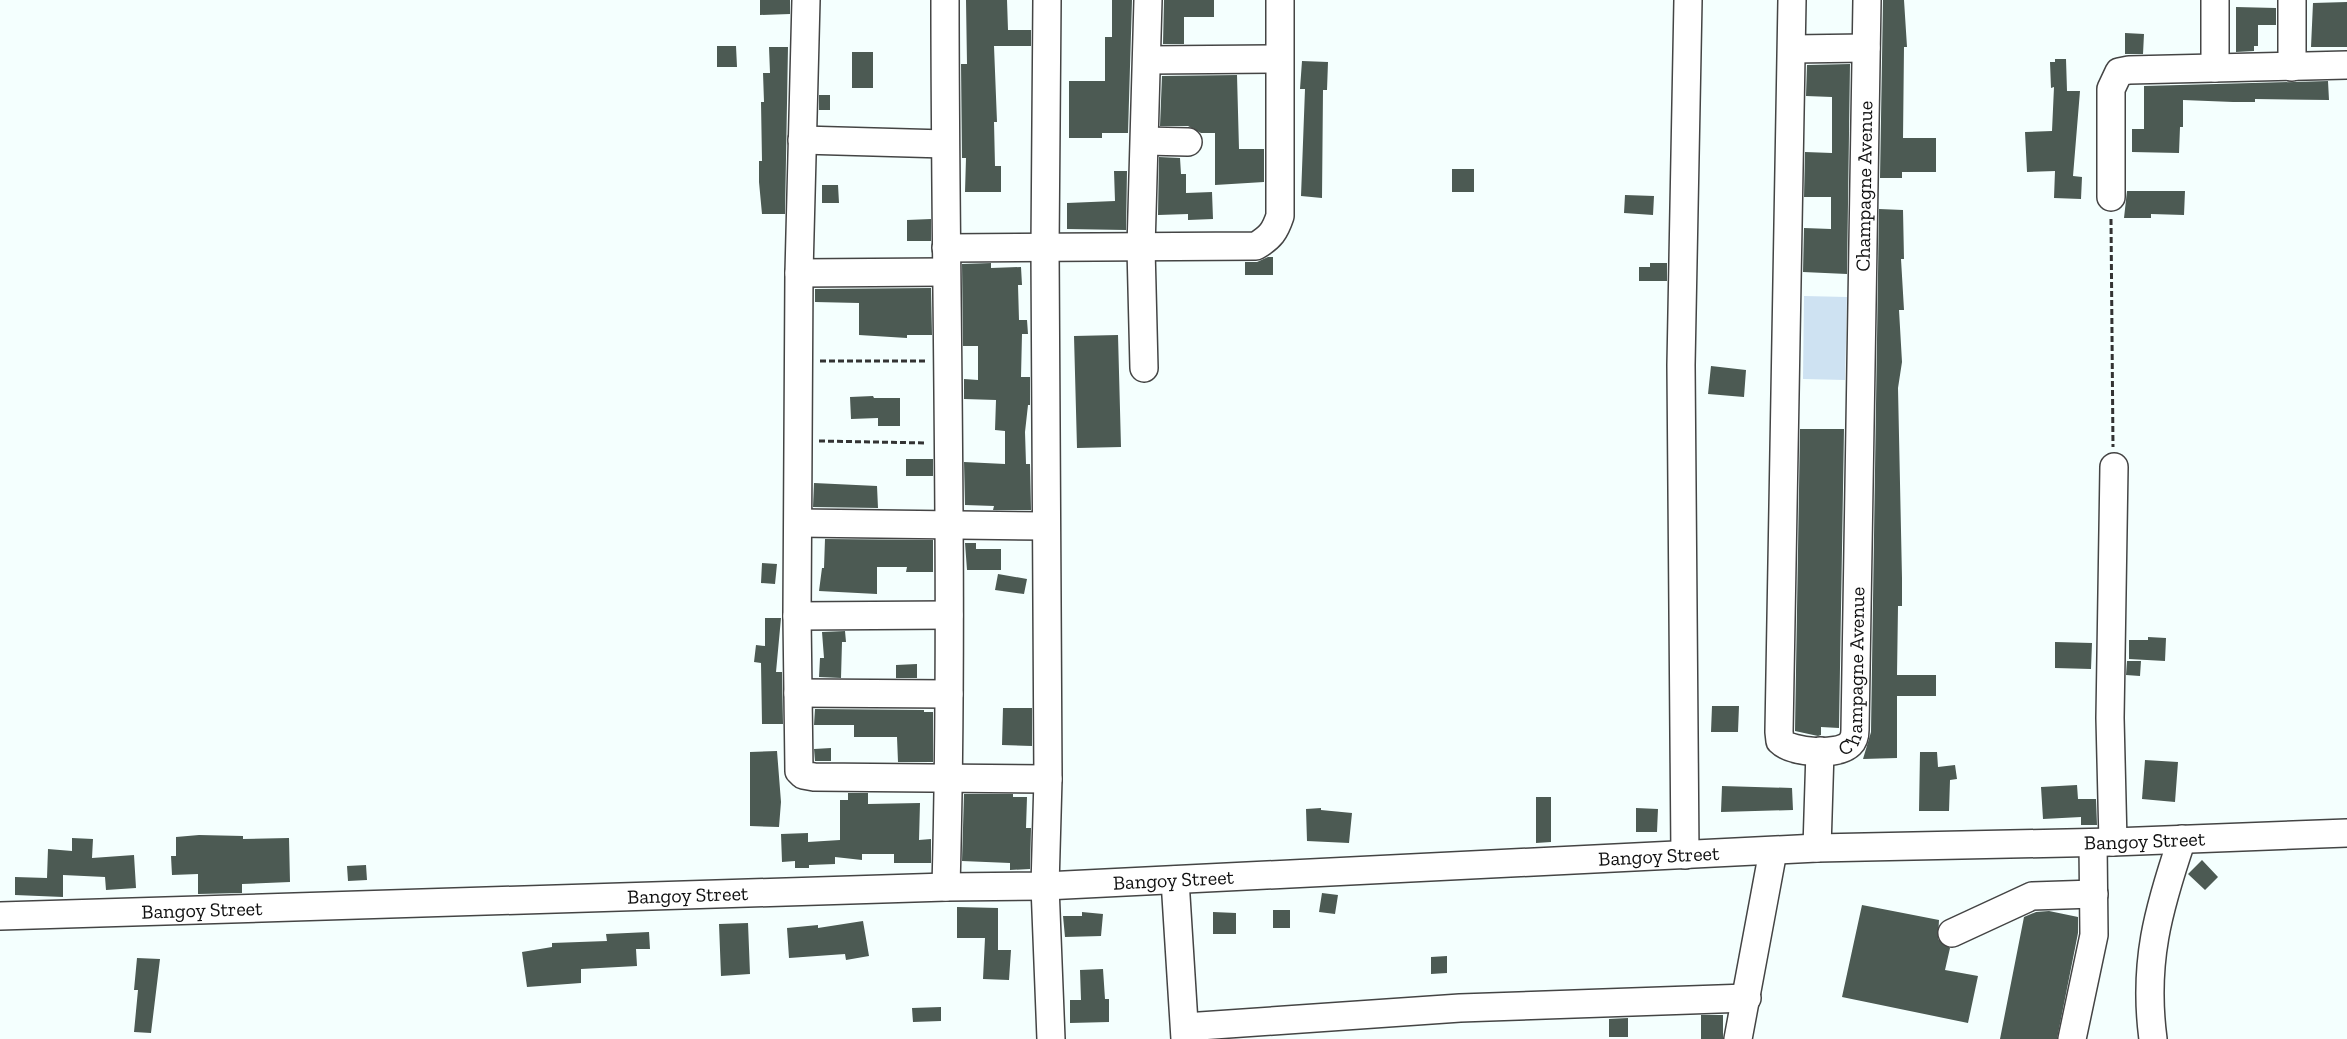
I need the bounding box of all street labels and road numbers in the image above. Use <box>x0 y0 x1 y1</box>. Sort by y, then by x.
street label: Champagne Avenue <box>1851 100 1877 272</box>
street label: Champagne Avenue <box>1834 586 1869 761</box>
street label: Bangoy Street <box>2084 826 2206 855</box>
street label: Bangoy Street <box>1598 841 1721 871</box>
street label: Bangoy Street <box>1112 865 1235 895</box>
street label: Bangoy Street <box>627 881 749 909</box>
street label: Bangoy Street <box>141 896 263 924</box>

